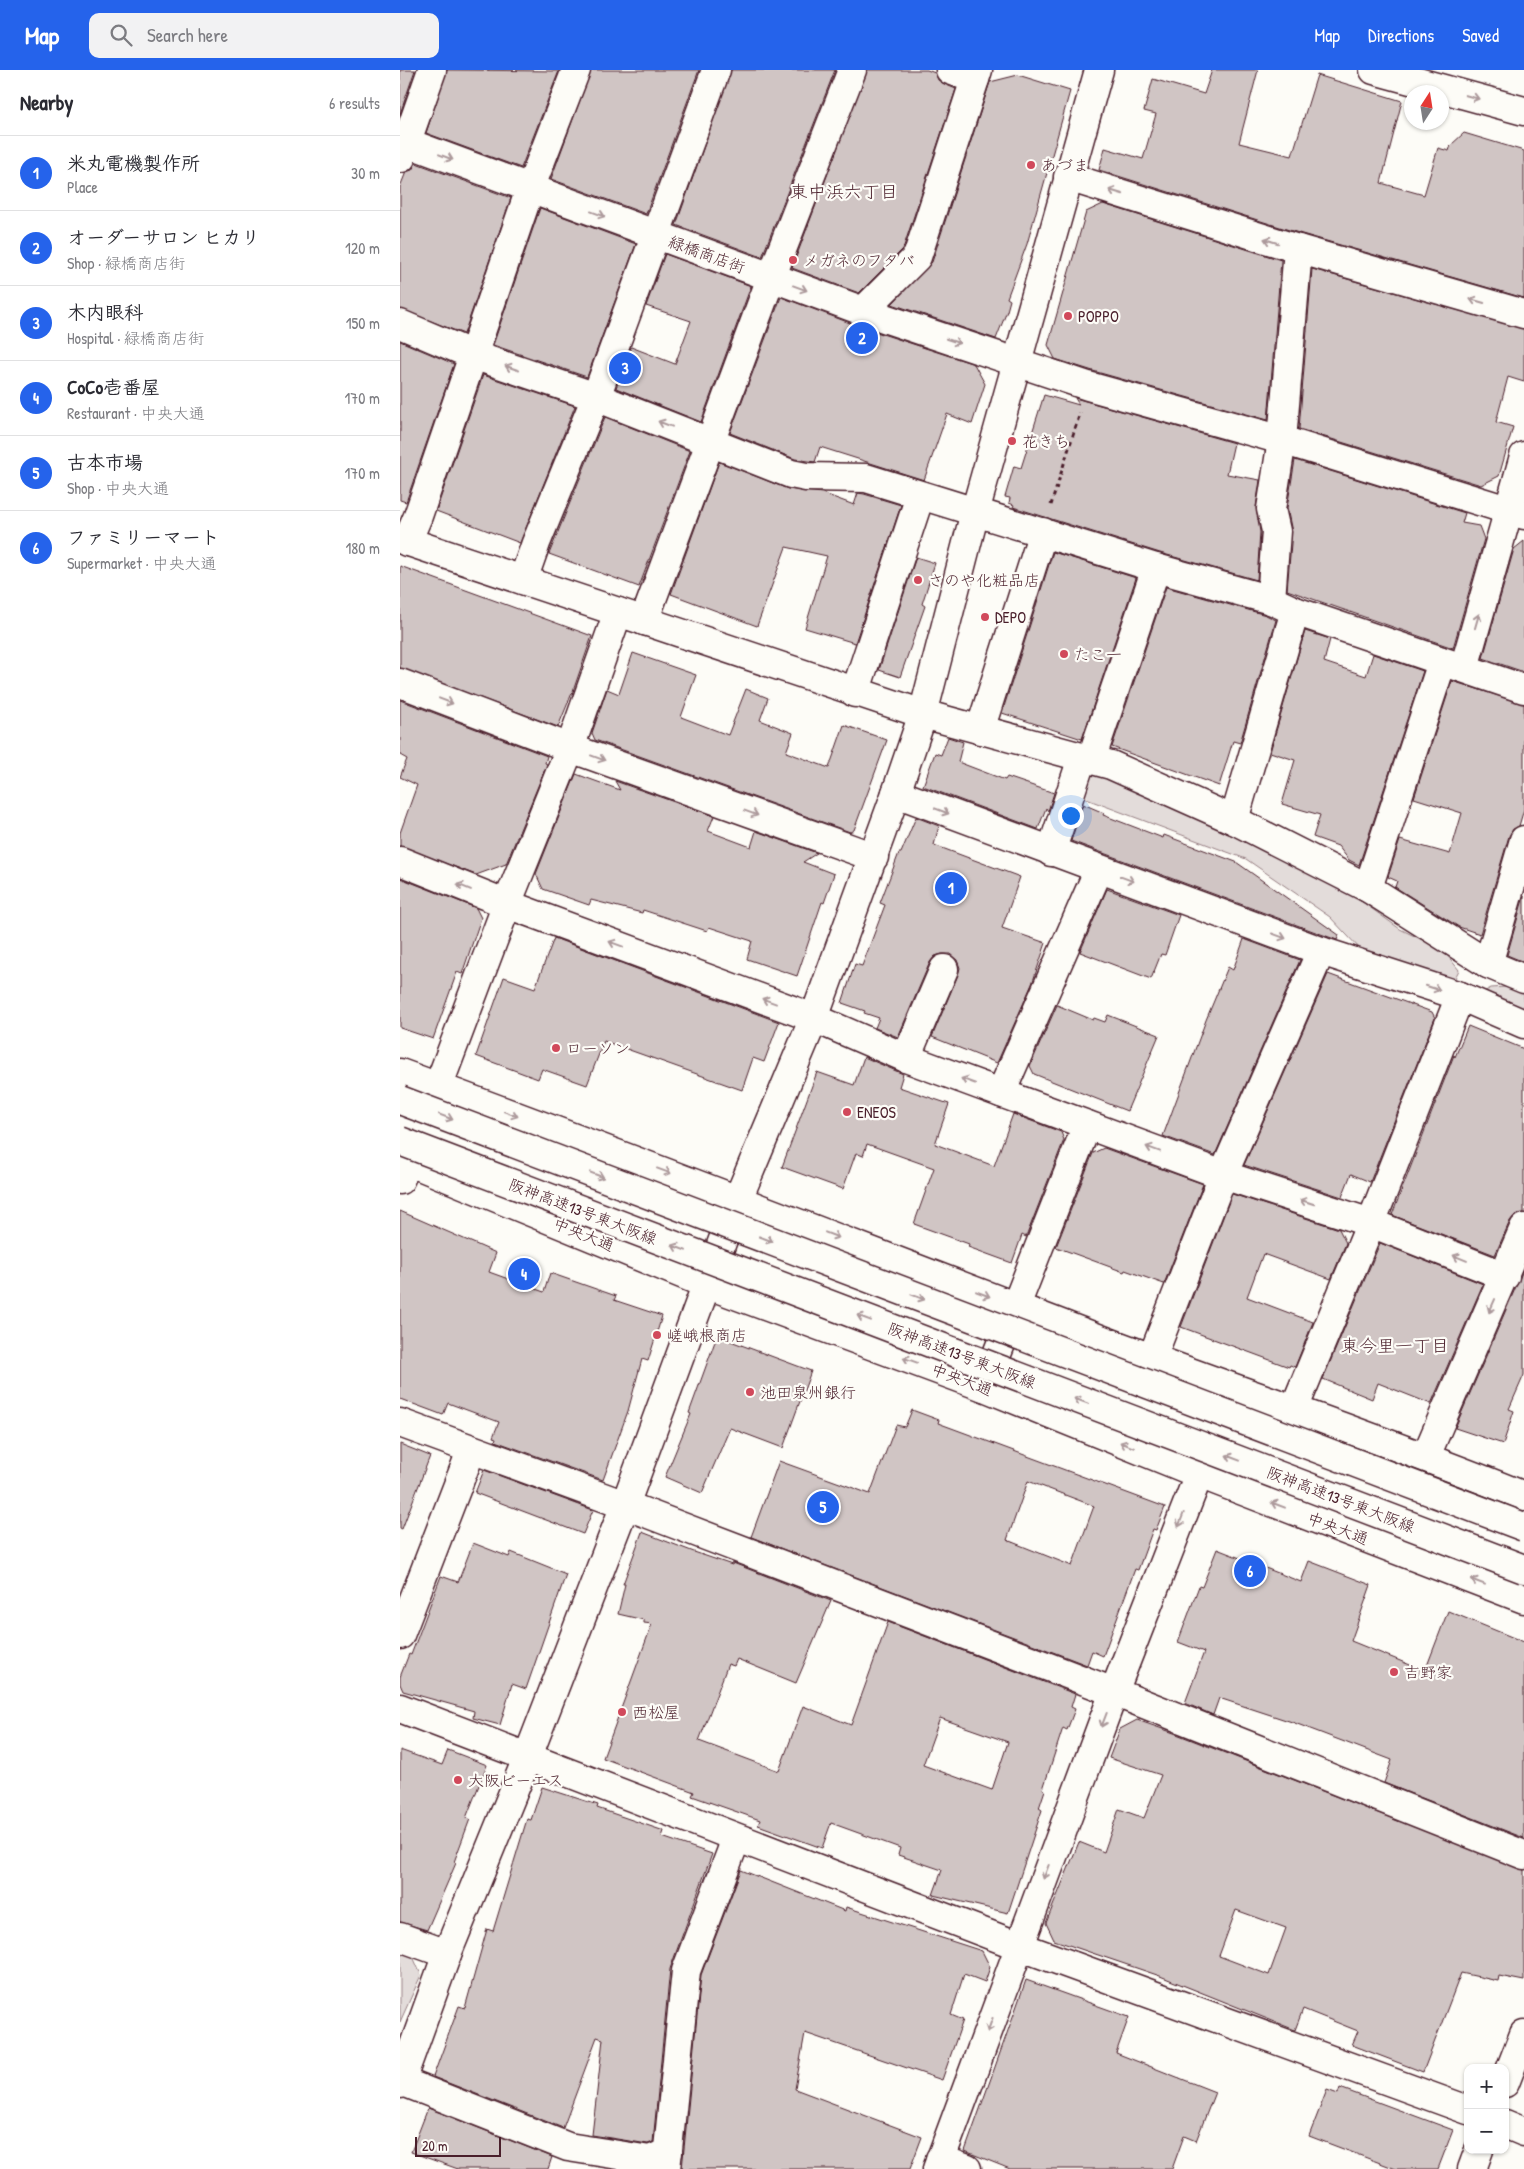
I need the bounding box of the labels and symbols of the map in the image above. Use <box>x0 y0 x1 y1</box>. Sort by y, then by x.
north arrow <box>1404 85 1449 130</box>
one-way arrow <box>1463 92 1479 102</box>
one-way arrow <box>437 153 453 162</box>
place label: あづま <box>1041 154 1089 176</box>
marker: あづま <box>1025 159 1037 171</box>
district label: 東中浜六丁目 <box>790 179 898 204</box>
one-way arrow <box>1108 187 1124 197</box>
one-way arrow <box>590 210 605 219</box>
street label: 緑橋商店街 <box>666 230 748 278</box>
one-way arrow <box>1263 235 1279 245</box>
place label: メガネのフタバ <box>803 249 915 271</box>
marker: メガネのフタバ <box>787 254 799 266</box>
one-way arrow <box>791 284 807 293</box>
one-way arrow <box>1470 295 1486 305</box>
place label: POPPO <box>1078 305 1119 327</box>
marker: POPPO <box>1062 310 1074 322</box>
pin: 2 <box>846 319 878 357</box>
one-way arrow <box>945 336 961 346</box>
pin: 3 <box>609 349 641 387</box>
one-way arrow <box>505 363 520 372</box>
one-way arrow <box>658 418 673 428</box>
place label: 花きち <box>1022 430 1070 452</box>
marker: 花きち <box>1006 435 1018 447</box>
place label: さのや化粧品店 <box>928 569 1040 591</box>
marker: さのや化粧品店 <box>912 574 924 586</box>
place label: DEPO <box>995 606 1026 628</box>
marker: DEPO <box>979 611 991 623</box>
one-way arrow <box>1473 613 1483 629</box>
place label: たこ一 <box>1074 643 1122 665</box>
marker: たこ一 <box>1058 648 1070 660</box>
one-way arrow <box>437 697 453 706</box>
one-way arrow <box>589 754 605 763</box>
your location <box>1058 803 1084 829</box>
one-way arrow <box>934 806 949 816</box>
one-way arrow <box>742 809 758 818</box>
pin: 1 <box>935 869 967 907</box>
one-way arrow <box>1119 875 1134 884</box>
one-way arrow <box>457 882 472 891</box>
one-way arrow <box>1271 932 1287 941</box>
one-way arrow <box>609 939 624 948</box>
one-way arrow <box>1425 983 1441 993</box>
one-way arrow <box>762 996 777 1005</box>
place label: ローソン <box>566 1037 630 1059</box>
marker: ローソン <box>550 1042 562 1054</box>
one-way arrow <box>961 1076 977 1085</box>
place label: ENEOS <box>857 1101 897 1123</box>
marker: ENEOS <box>841 1106 853 1118</box>
one-way arrow <box>503 1110 519 1119</box>
one-way arrow <box>437 1113 453 1122</box>
one-way arrow <box>1146 1144 1162 1153</box>
one-way arrow <box>655 1167 671 1176</box>
one-way arrow <box>589 1171 605 1180</box>
street label: 阪神高速13号東大阪線 <box>506 1173 660 1249</box>
one-way arrow <box>1300 1197 1315 1206</box>
street label: 中央大通 <box>550 1212 618 1256</box>
one-way arrow <box>824 1231 839 1240</box>
one-way arrow <box>758 1235 773 1244</box>
one-way arrow <box>672 1243 688 1252</box>
one-way arrow <box>1453 1253 1468 1262</box>
pin: 4 <box>508 1255 540 1293</box>
one-way arrow <box>976 1290 991 1299</box>
one-way arrow <box>910 1293 925 1302</box>
one-way arrow <box>1486 1298 1496 1313</box>
one-way arrow <box>857 1313 872 1322</box>
street label: 阪神高速13号東大阪線 <box>885 1317 1039 1393</box>
place label: 嵯峨根商店 <box>667 1324 747 1346</box>
marker: 嵯峨根商店 <box>651 1329 663 1341</box>
district label: 東今里一丁目 <box>1341 1333 1449 1358</box>
one-way arrow <box>903 1355 919 1364</box>
street label: 中央大通 <box>928 1357 996 1401</box>
place label: 池田泉州銀行 <box>760 1381 856 1403</box>
marker: 池田泉州銀行 <box>744 1386 756 1398</box>
one-way arrow <box>1074 1396 1089 1405</box>
one-way arrow <box>1119 1440 1135 1449</box>
one-way arrow <box>1226 1453 1241 1463</box>
street label: 阪神高速13号東大阪線 <box>1264 1461 1418 1537</box>
pin: 5 <box>807 1488 839 1526</box>
one-way arrow <box>1271 1500 1286 1509</box>
street label: 中央大通 <box>1304 1506 1372 1550</box>
one-way arrow <box>1175 1512 1184 1527</box>
pin: 6 <box>1234 1552 1266 1590</box>
one-way arrow <box>1471 1577 1486 1586</box>
place label: 吉野家 <box>1404 1661 1452 1683</box>
marker: 吉野家 <box>1388 1666 1400 1678</box>
place label: 西松屋 <box>632 1701 680 1723</box>
marker: 西松屋 <box>616 1706 628 1718</box>
one-way arrow <box>1098 1713 1107 1728</box>
place label: 大阪ビーエス <box>468 1769 563 1791</box>
marker: 大阪ビーエス <box>452 1774 464 1786</box>
one-way arrow <box>1041 1864 1050 1880</box>
one-way arrow <box>985 2017 994 2032</box>
scale bar <box>415 2134 501 2157</box>

